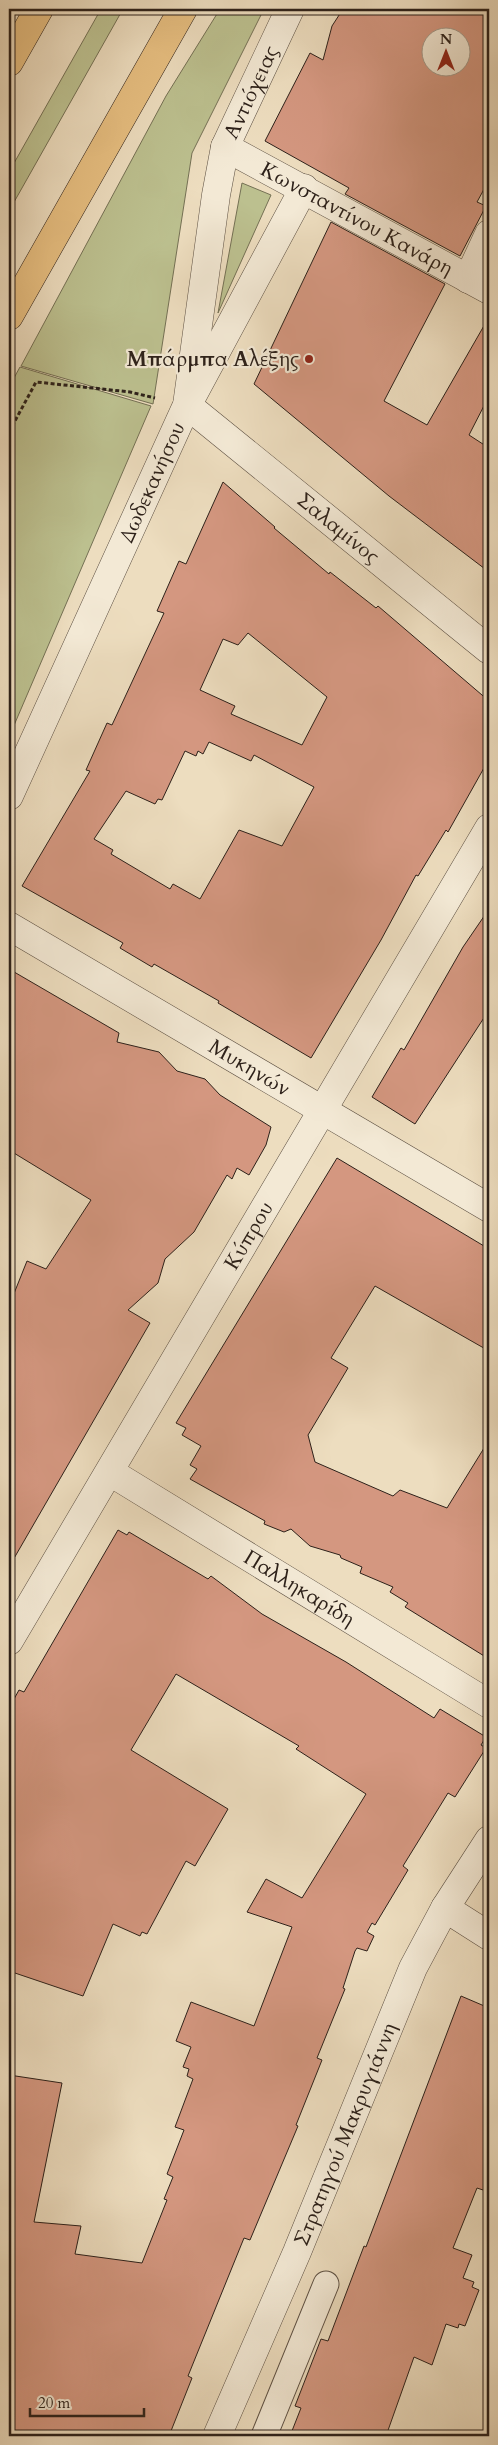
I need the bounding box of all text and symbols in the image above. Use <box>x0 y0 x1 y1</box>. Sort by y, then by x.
north arrow <box>420 28 470 78</box>
text: N <box>440 30 452 49</box>
street label: Αντιόχειας <box>217 41 286 144</box>
street label: Κωνσταντίνου Κανάρη <box>255 155 458 283</box>
place label: Μπάρμπα Αλέξης <box>127 345 299 374</box>
marker: Μπάρμπα Αλέξης <box>303 353 315 365</box>
street label: Δωδεκανήσου <box>112 417 192 547</box>
street label: Σαλαμίνος <box>291 486 386 571</box>
street label: Μυκηνών <box>203 1032 295 1103</box>
street label: Κύπρου <box>217 1196 280 1275</box>
street label: Παλληκαρίδη <box>238 1543 360 1633</box>
street label: Στρατηγού Μακρυγιάννη <box>287 2018 404 2250</box>
scale bar <box>30 2385 144 2417</box>
text: 20 m <box>38 2393 70 2413</box>

